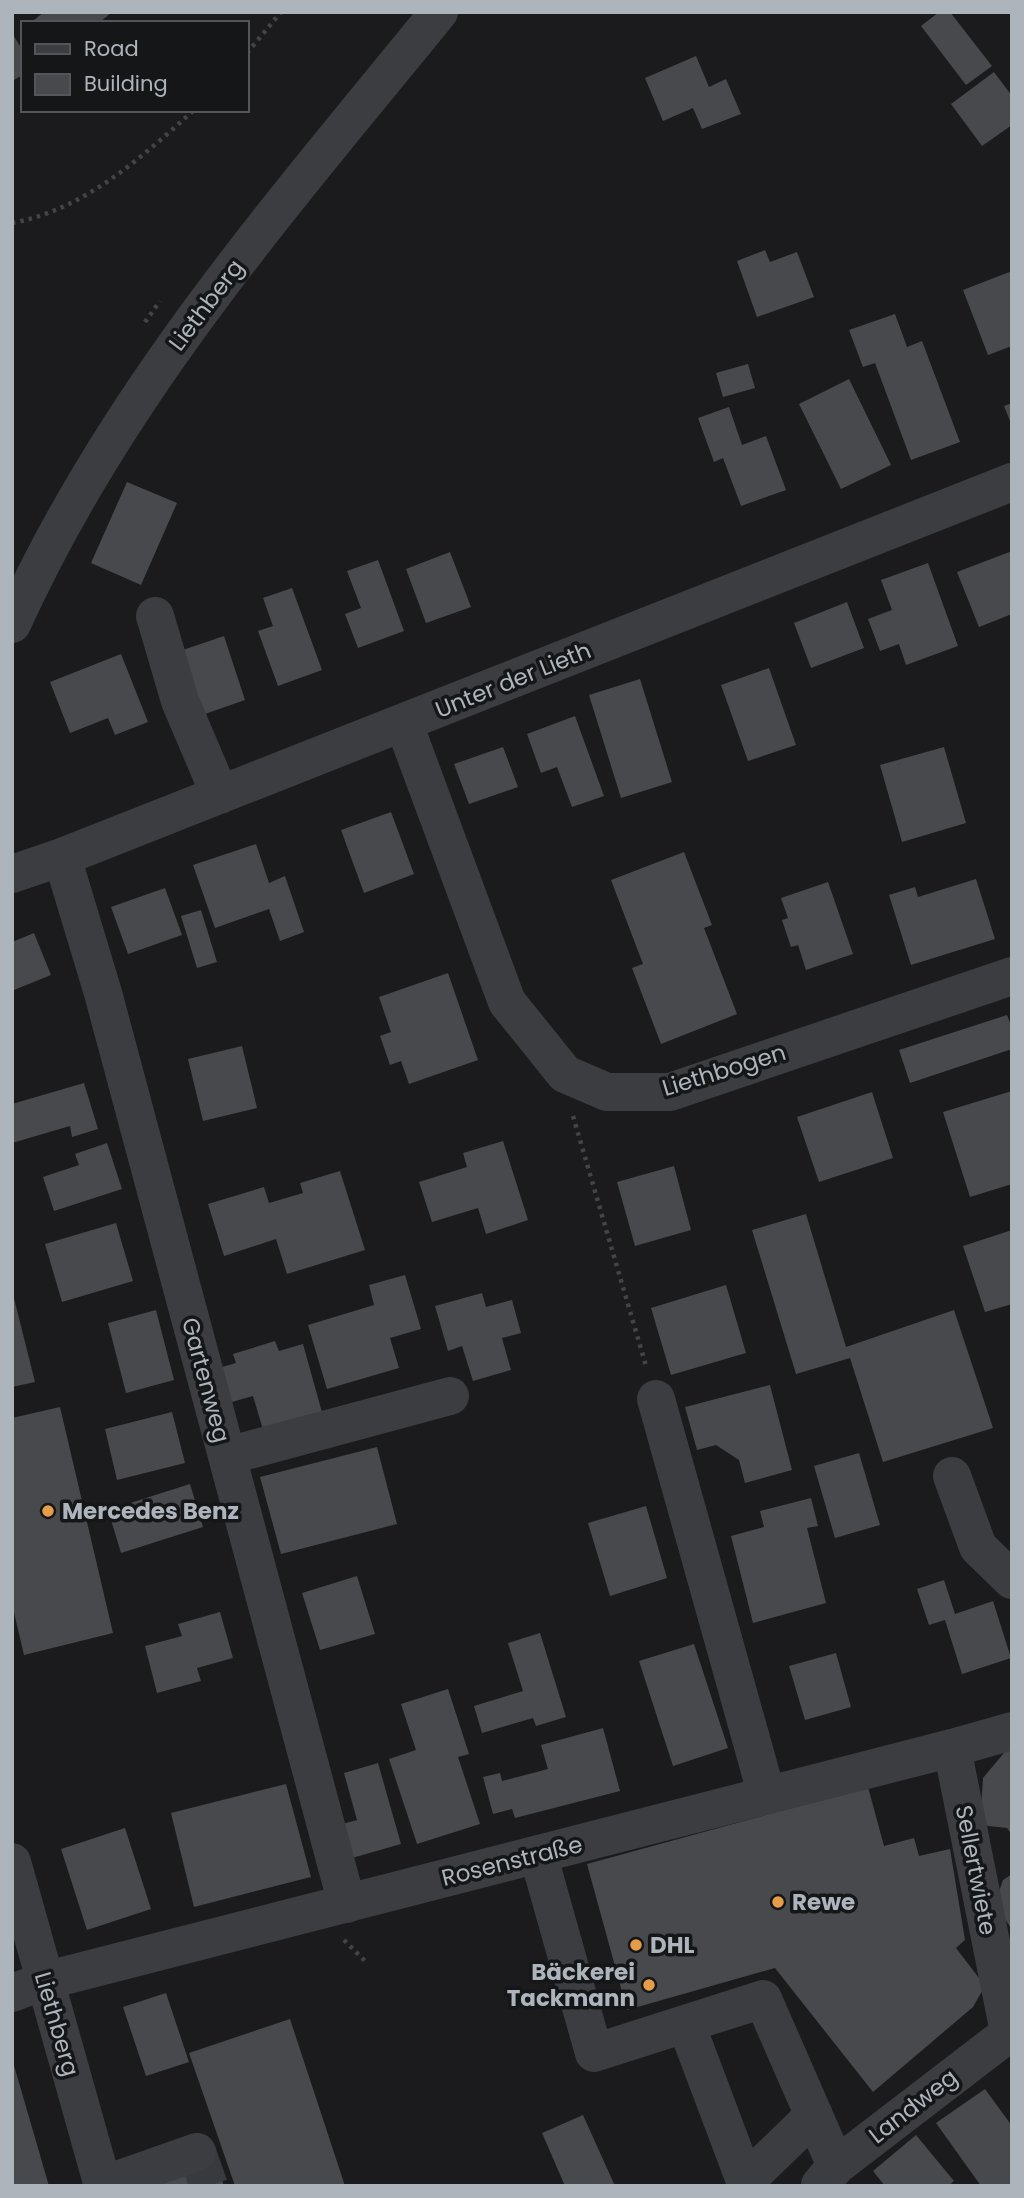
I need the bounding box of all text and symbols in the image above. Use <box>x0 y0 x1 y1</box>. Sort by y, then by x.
legend <box>21 21 248 112</box>
text: Road <box>84 34 139 63</box>
text: Building <box>84 69 168 98</box>
street label: Liethberg <box>161 253 251 357</box>
street label: Unter der Lieth <box>430 634 596 726</box>
street label: Liethbogen <box>658 1036 790 1104</box>
street label: Gartenweg <box>174 1314 238 1446</box>
place label: Mercedes Benz <box>62 1495 239 1527</box>
marker: Mercedes Benz <box>40 1503 56 1519</box>
street label: Sellertwiete <box>948 1802 1004 1938</box>
street label: Rosenstraße <box>438 1828 586 1894</box>
place label: Rewe <box>792 1886 855 1918</box>
marker: Rewe <box>770 1894 786 1910</box>
place label: DHL <box>650 1929 695 1961</box>
marker: DHL <box>628 1937 644 1953</box>
place label: Bäckerei Tackmann <box>507 1956 635 2014</box>
street label: Liethberg <box>27 1968 87 2080</box>
marker: Bäckerei Tackmann <box>641 1977 657 1993</box>
street label: Landweg <box>862 2061 964 2151</box>

